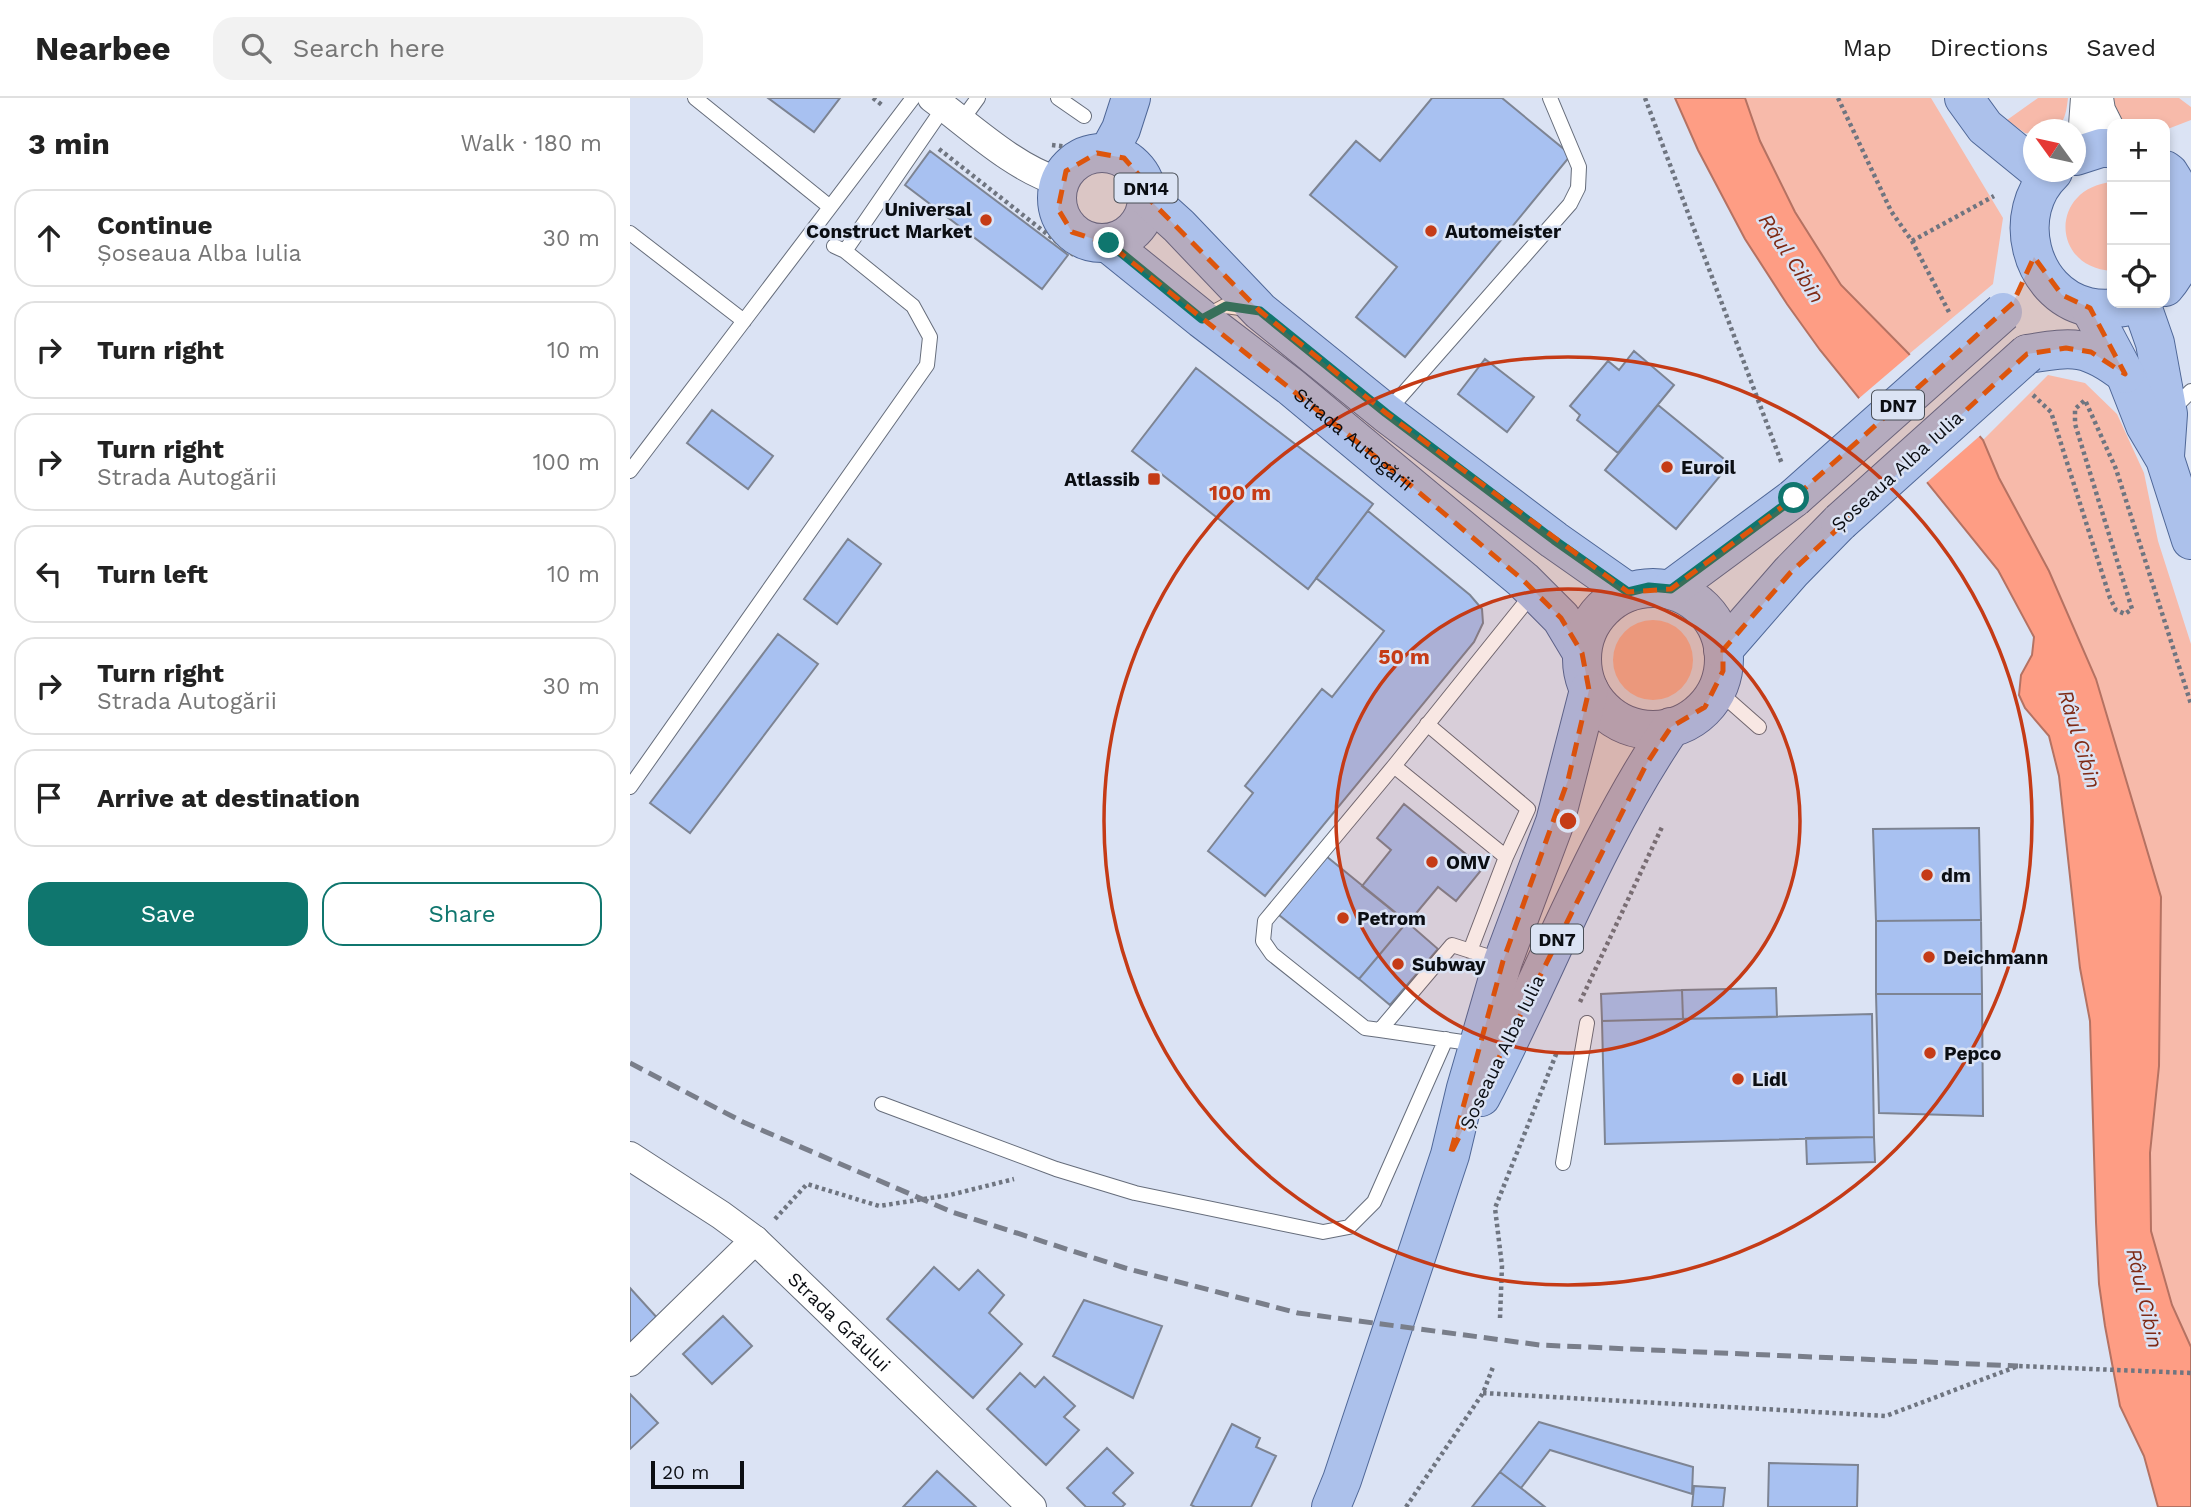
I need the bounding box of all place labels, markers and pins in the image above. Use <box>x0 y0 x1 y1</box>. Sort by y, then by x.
place label: Universal Construct Market <box>806 198 973 243</box>
marker: Universal Construct Market <box>978 212 994 228</box>
place label: Automeister <box>1445 220 1562 243</box>
marker: Automeister <box>1423 223 1439 239</box>
place label: Euroil <box>1681 456 1737 479</box>
marker: Euroil <box>1659 459 1675 475</box>
place label: Atlassib <box>1064 468 1140 491</box>
marker: Atlassib <box>1146 471 1162 487</box>
centre of rings <box>1556 809 1580 833</box>
place label: OMV <box>1446 851 1490 874</box>
marker: OMV <box>1424 854 1440 870</box>
place label: dm <box>1941 864 1971 887</box>
marker: dm <box>1919 867 1935 883</box>
place label: Petrom <box>1357 907 1426 930</box>
marker: Petrom <box>1335 910 1351 926</box>
place label: Deichmann <box>1943 946 2048 969</box>
marker: Deichmann <box>1921 949 1937 965</box>
place label: Subway <box>1412 953 1486 976</box>
marker: Subway <box>1390 956 1406 972</box>
place label: Pepco <box>1944 1042 2001 1065</box>
marker: Pepco <box>1922 1045 1938 1061</box>
place label: Lidl <box>1752 1068 1788 1091</box>
marker: Lidl <box>1730 1071 1746 1087</box>

